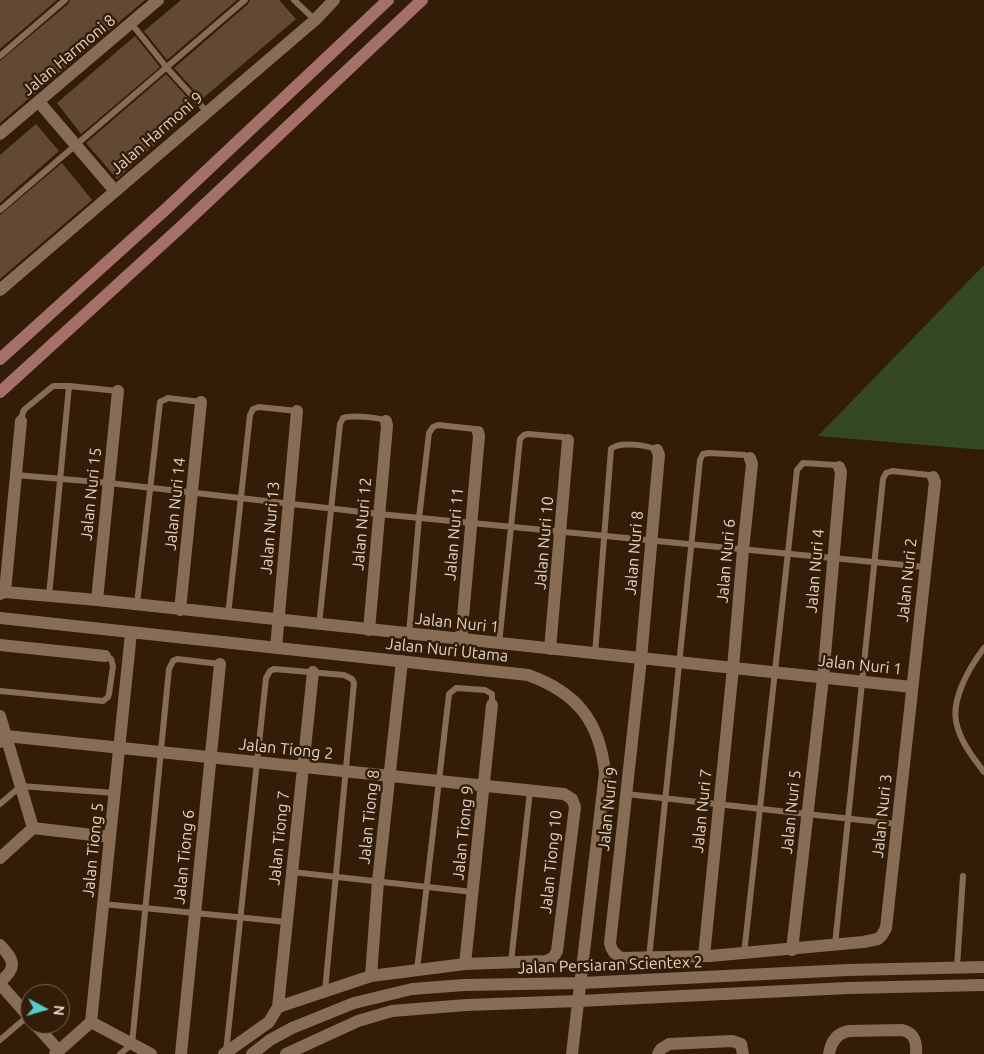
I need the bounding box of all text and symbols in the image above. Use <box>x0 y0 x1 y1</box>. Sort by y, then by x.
street label: Jalan Harmoni 8 <box>19 10 119 100</box>
street label: Jalan Harmoni 9 <box>107 88 207 178</box>
street label: Jalan Nuri 15 <box>77 446 105 542</box>
street label: Jalan Nuri 14 <box>161 456 189 552</box>
street label: Jalan Nuri 12 <box>348 477 376 571</box>
street label: Jalan Nuri 13 <box>256 481 284 575</box>
street label: Jalan Nuri 11 <box>440 487 468 581</box>
street label: Jalan Nuri 10 <box>530 496 558 590</box>
street label: Jalan Nuri 8 <box>621 510 647 596</box>
street label: Jalan Nuri 6 <box>713 518 739 604</box>
street label: Jalan Nuri 4 <box>802 528 828 614</box>
street label: Jalan Nuri 2 <box>893 537 921 623</box>
street label: Jalan Nuri 1 <box>414 609 500 637</box>
street label: Jalan Nuri Utama <box>385 634 509 666</box>
street label: Jalan Nuri 1 <box>817 651 903 679</box>
street label: Jalan Tiong 2 <box>238 734 334 764</box>
street label: Jalan Nuri 9 <box>594 766 622 852</box>
street label: Jalan Nuri 7 <box>688 768 716 854</box>
street label: Jalan Tiong 8 <box>354 769 384 865</box>
street label: Jalan Nuri 5 <box>777 769 805 855</box>
street label: Jalan Nuri 3 <box>868 773 896 859</box>
street label: Jalan Tiong 9 <box>448 785 478 881</box>
street label: Jalan Tiong 7 <box>264 790 294 886</box>
street label: Jalan Tiong 5 <box>78 802 108 898</box>
street label: Jalan Tiong 6 <box>169 809 199 905</box>
street label: Jalan Tiong 10 <box>536 809 566 915</box>
street label: Jalan Persiaran Scientex 2 <box>517 952 703 978</box>
north arrow <box>20 984 70 1034</box>
text: N <box>50 1004 67 1016</box>

